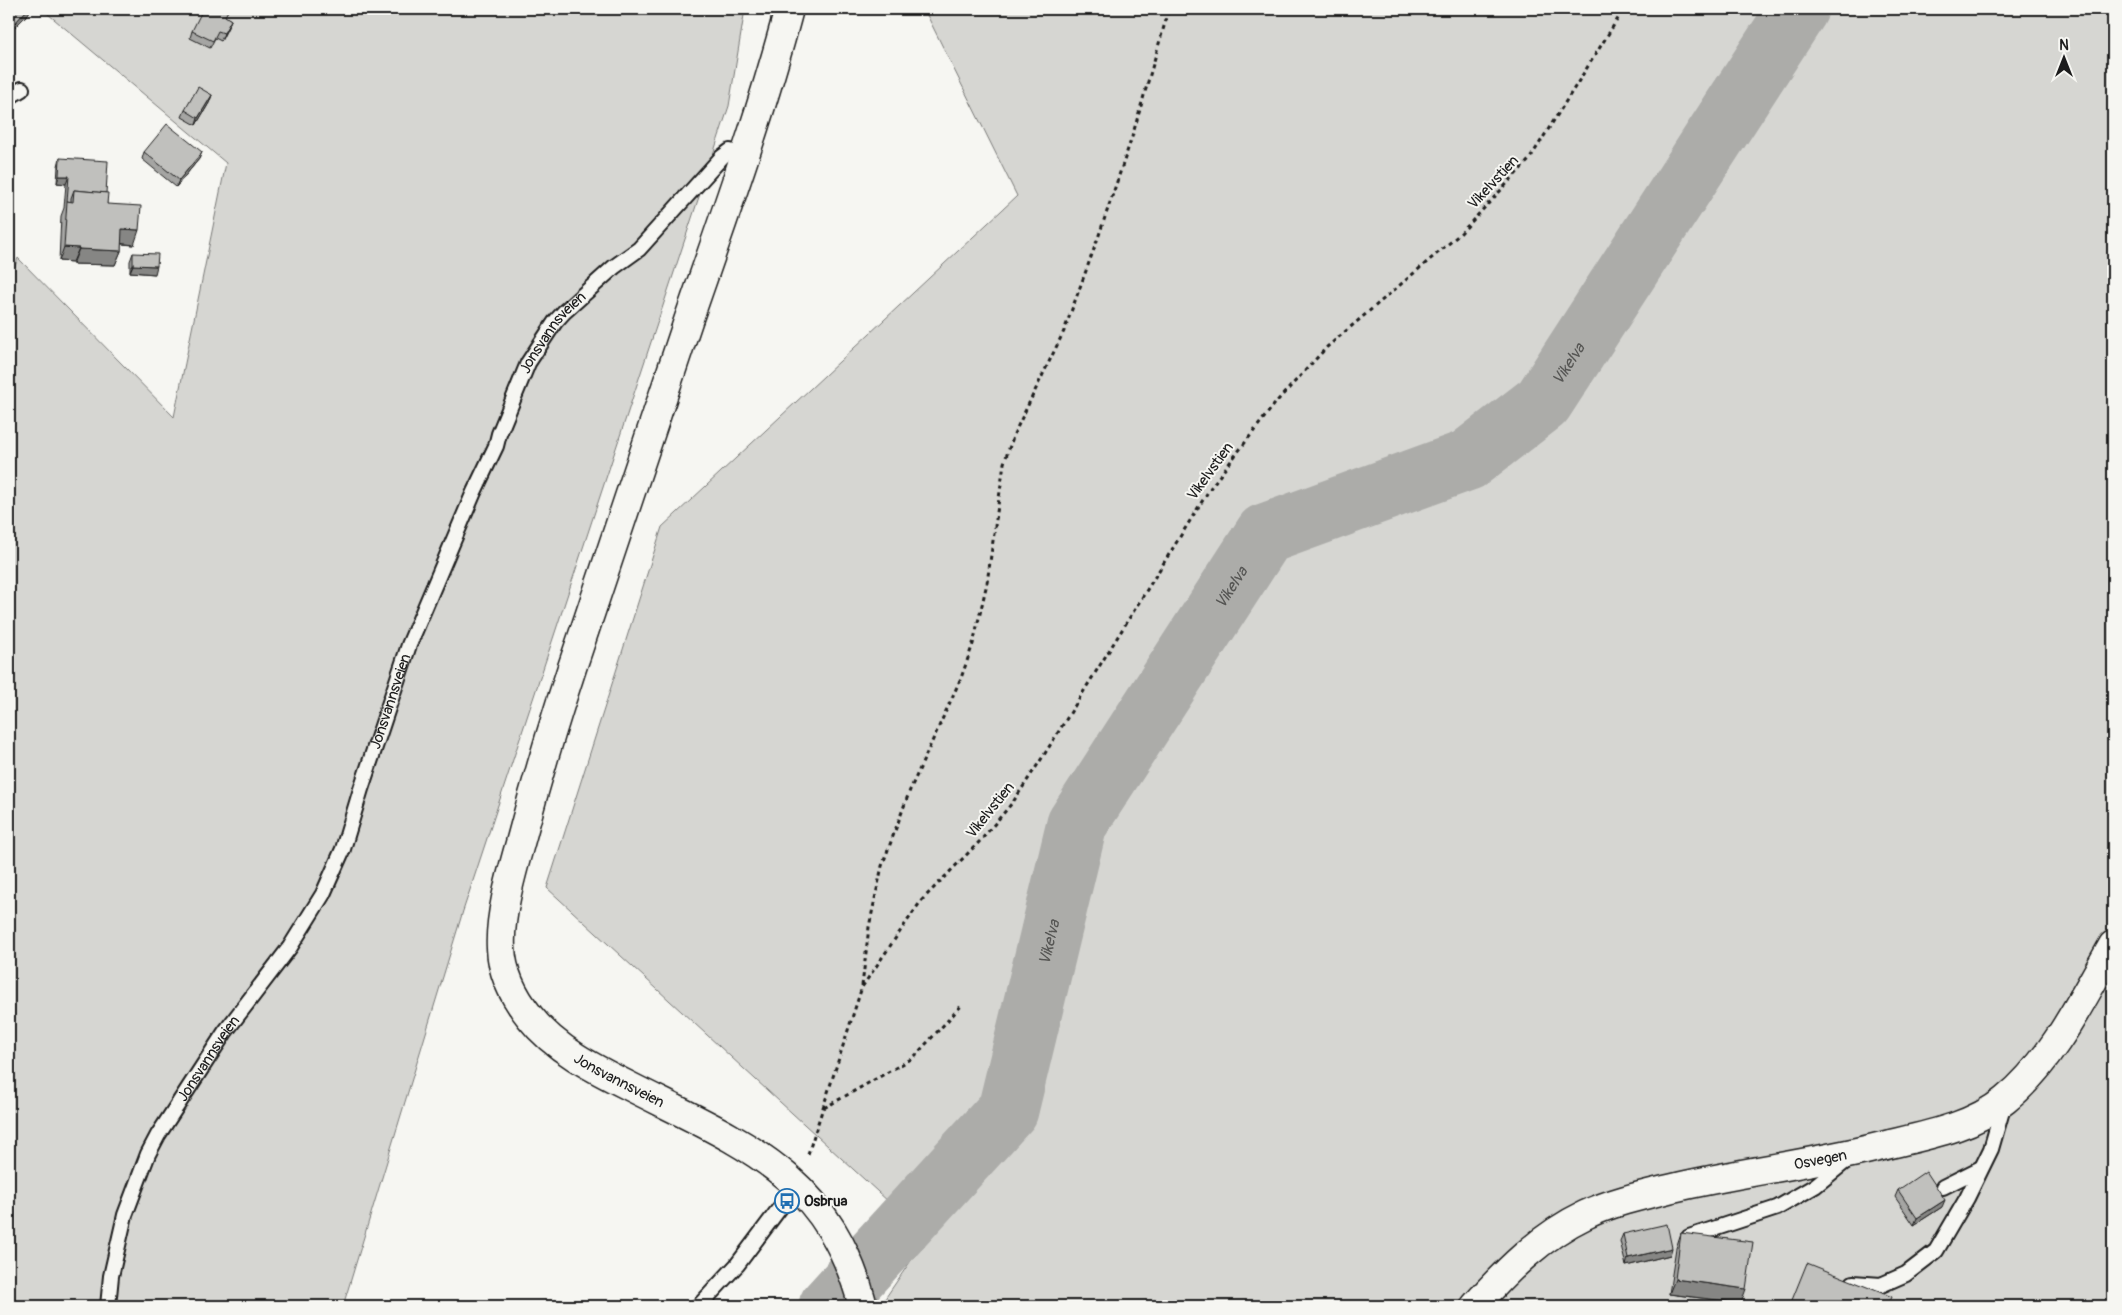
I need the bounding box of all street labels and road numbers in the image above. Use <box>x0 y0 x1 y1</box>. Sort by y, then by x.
street label: Vikelvstien <box>1464 151 1523 213</box>
street label: Jonsvannsveien <box>516 288 590 376</box>
street label: Vikelvstien <box>1183 439 1238 504</box>
street label: Jonsvannsveien <box>366 651 415 752</box>
street label: Vikelvstien <box>962 778 1019 842</box>
street label: Jonsvannsveien <box>173 1012 244 1105</box>
street label: Jonsvannsveien <box>570 1049 667 1112</box>
street label: Osvegen <box>1792 1146 1849 1174</box>

